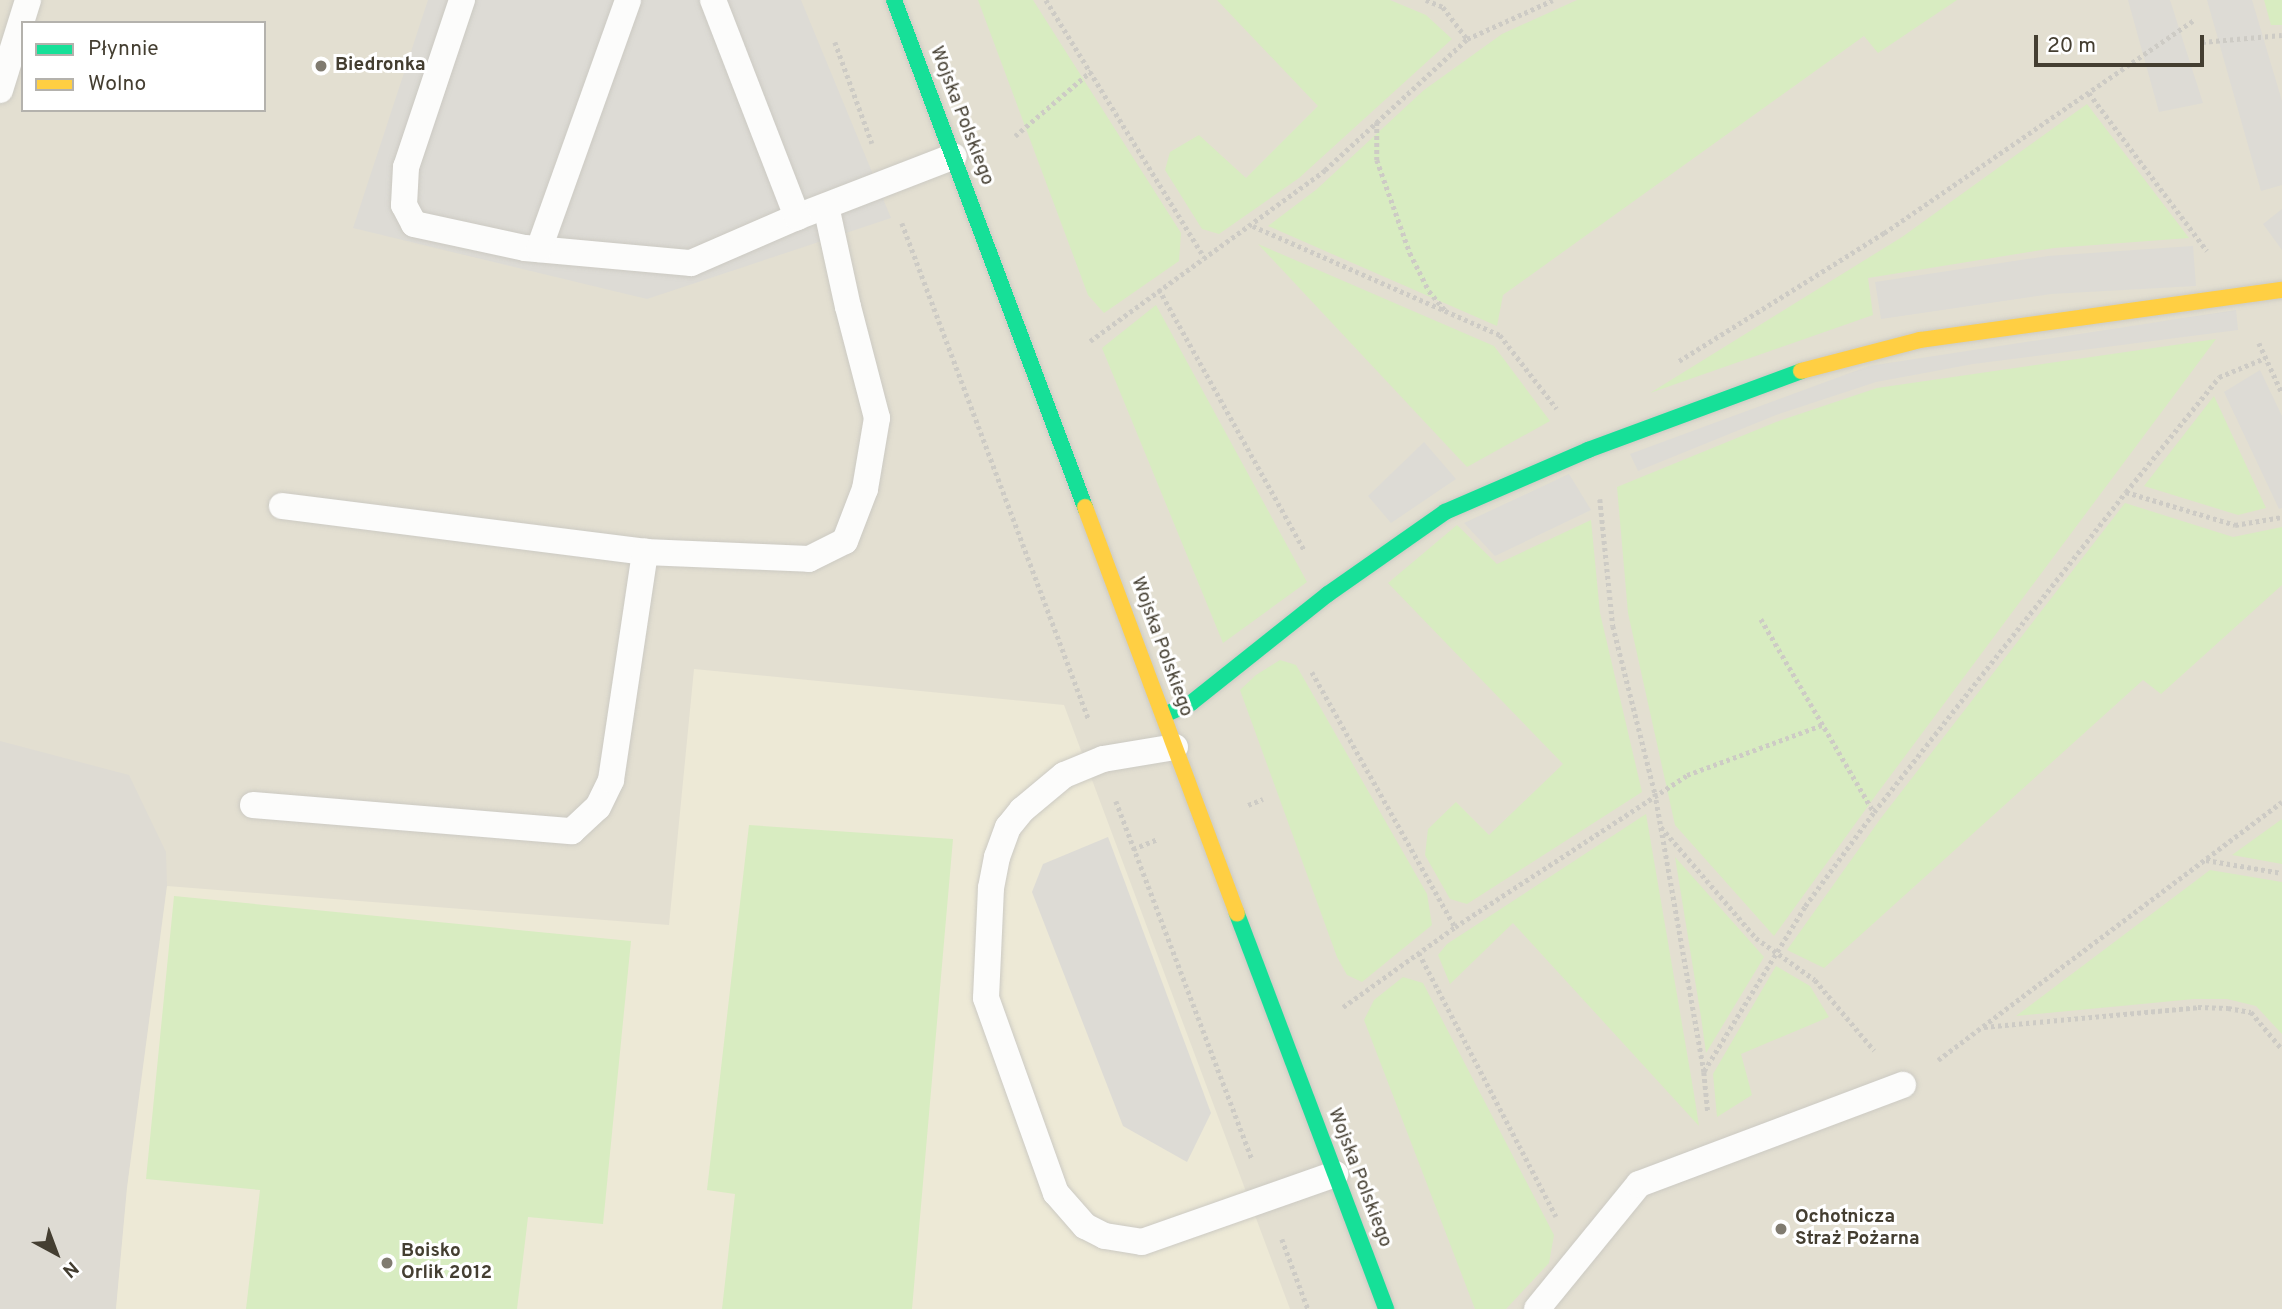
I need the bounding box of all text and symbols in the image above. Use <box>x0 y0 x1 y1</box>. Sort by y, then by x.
legend <box>21 21 266 112</box>
scale bar <box>2037 21 2207 65</box>
text: 20 m <box>2047 33 2096 60</box>
text: Płynnie <box>88 36 159 63</box>
street label: Wojska Polskiego <box>924 43 998 189</box>
place label: Biedronka <box>335 55 426 77</box>
marker: Biedronka <box>313 58 329 74</box>
text: Wolno <box>88 71 146 98</box>
street label: Wojska Polskiego <box>1125 574 1197 720</box>
street label: Wojska Polskiego <box>1322 1105 1396 1251</box>
place label: Ochotnicza Straż Pożarna <box>1795 1207 1920 1251</box>
north arrow <box>21 1218 91 1288</box>
marker: Ochotnicza Straż Pożarna <box>1773 1221 1789 1237</box>
place label: Boisko Orlik 2012 <box>401 1241 492 1285</box>
text: N <box>57 1255 83 1282</box>
marker: Boisko Orlik 2012 <box>379 1255 395 1271</box>

